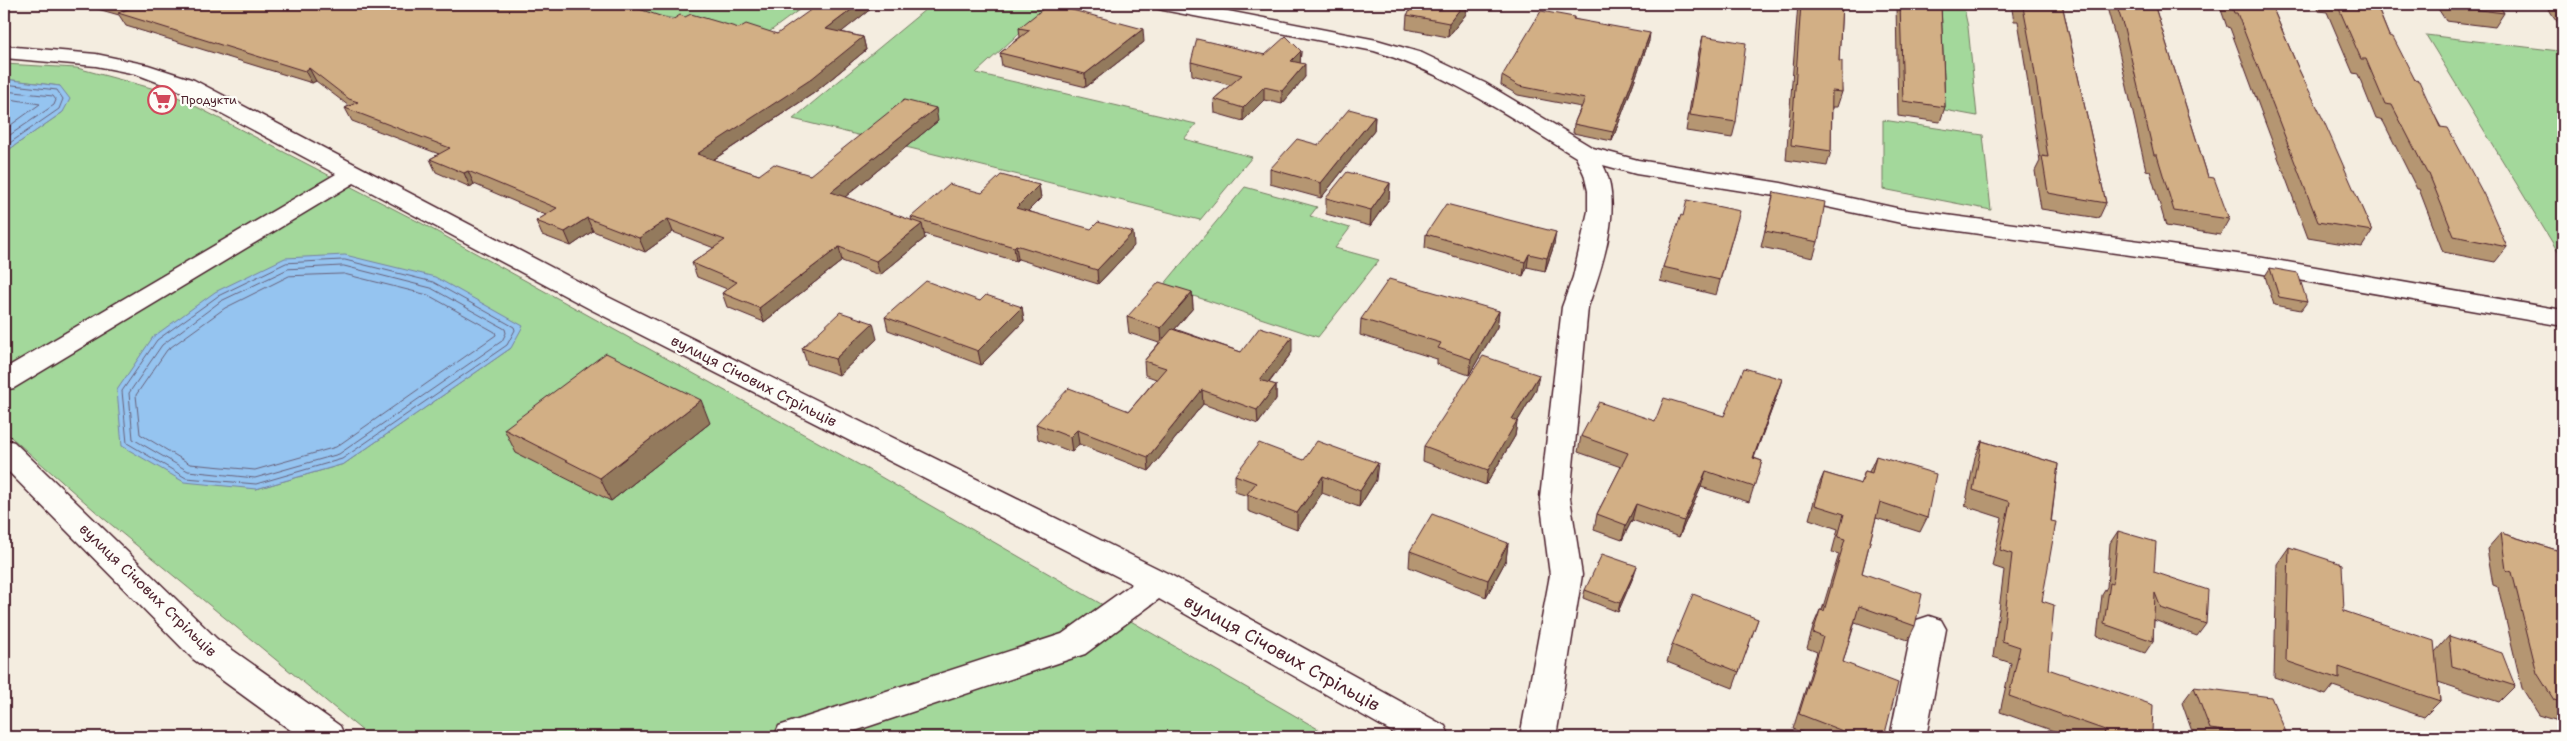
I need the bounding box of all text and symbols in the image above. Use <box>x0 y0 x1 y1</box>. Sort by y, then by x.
supermarket icon: Продукти <box>147 85 177 115</box>
place label: Продукти <box>181 92 237 108</box>
street label: вулиця Січових Стрільців <box>668 330 841 432</box>
street label: вулиця Січових Стрільців <box>75 519 221 661</box>
street label: вулиця Січових Стрільців <box>1180 589 1384 717</box>

